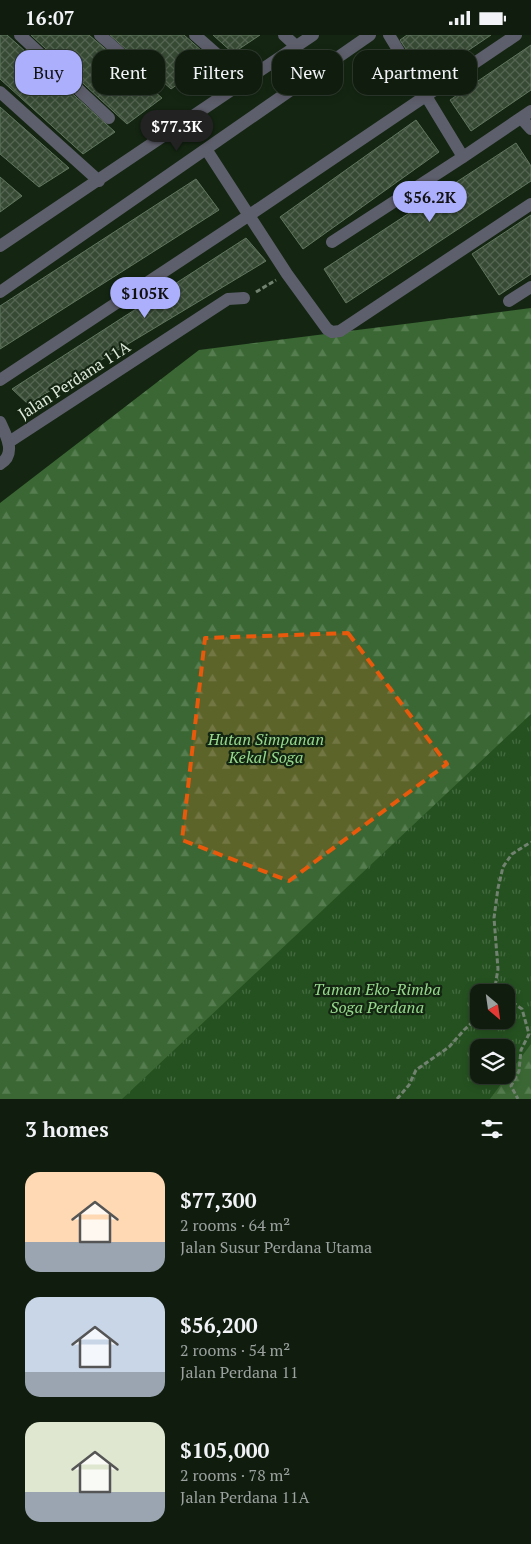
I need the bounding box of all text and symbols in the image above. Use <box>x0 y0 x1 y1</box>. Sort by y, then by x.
text: 16:07 <box>25 5 74 30</box>
chip: Buy <box>15 50 82 95</box>
chip: Rent <box>92 50 165 95</box>
chip: Filters <box>175 50 262 95</box>
chip: New <box>272 50 343 95</box>
chip: Apartment <box>353 50 477 95</box>
pin: $77.3K <box>136 109 218 152</box>
text: $77.3K <box>151 115 203 137</box>
pin: $56.2K <box>389 181 471 223</box>
text: $56.2K <box>404 186 456 208</box>
pin: $105K <box>110 277 180 319</box>
text: $105K <box>121 282 169 304</box>
street label: Jalan Perdana 11A <box>14 335 134 424</box>
park label: Hutan Simpanan Kekal Soga <box>207 728 324 768</box>
park label: Taman Eko-Rimba Soga Perdana <box>313 978 441 1018</box>
north arrow <box>470 984 515 1029</box>
map controls <box>470 984 515 1084</box>
button: layers <box>470 1039 515 1084</box>
text: 3 homes <box>25 1115 109 1143</box>
icon: filters <box>478 1115 506 1143</box>
text: $77,300 <box>180 1186 257 1214</box>
icon: home <box>65 1192 125 1252</box>
text: 2 rooms · 64 m² <box>180 1214 290 1236</box>
text: Jalan Susur Perdana Utama <box>180 1236 372 1258</box>
text: $56,200 <box>180 1311 258 1339</box>
icon: home <box>65 1317 125 1377</box>
text: 2 rooms · 54 m² <box>180 1339 290 1361</box>
text: Jalan Perdana 11 <box>180 1361 299 1383</box>
text: $105,000 <box>180 1436 269 1464</box>
icon: home <box>65 1442 125 1502</box>
text: 2 rooms · 78 m² <box>180 1464 290 1486</box>
text: Jalan Perdana 11A <box>180 1486 310 1508</box>

